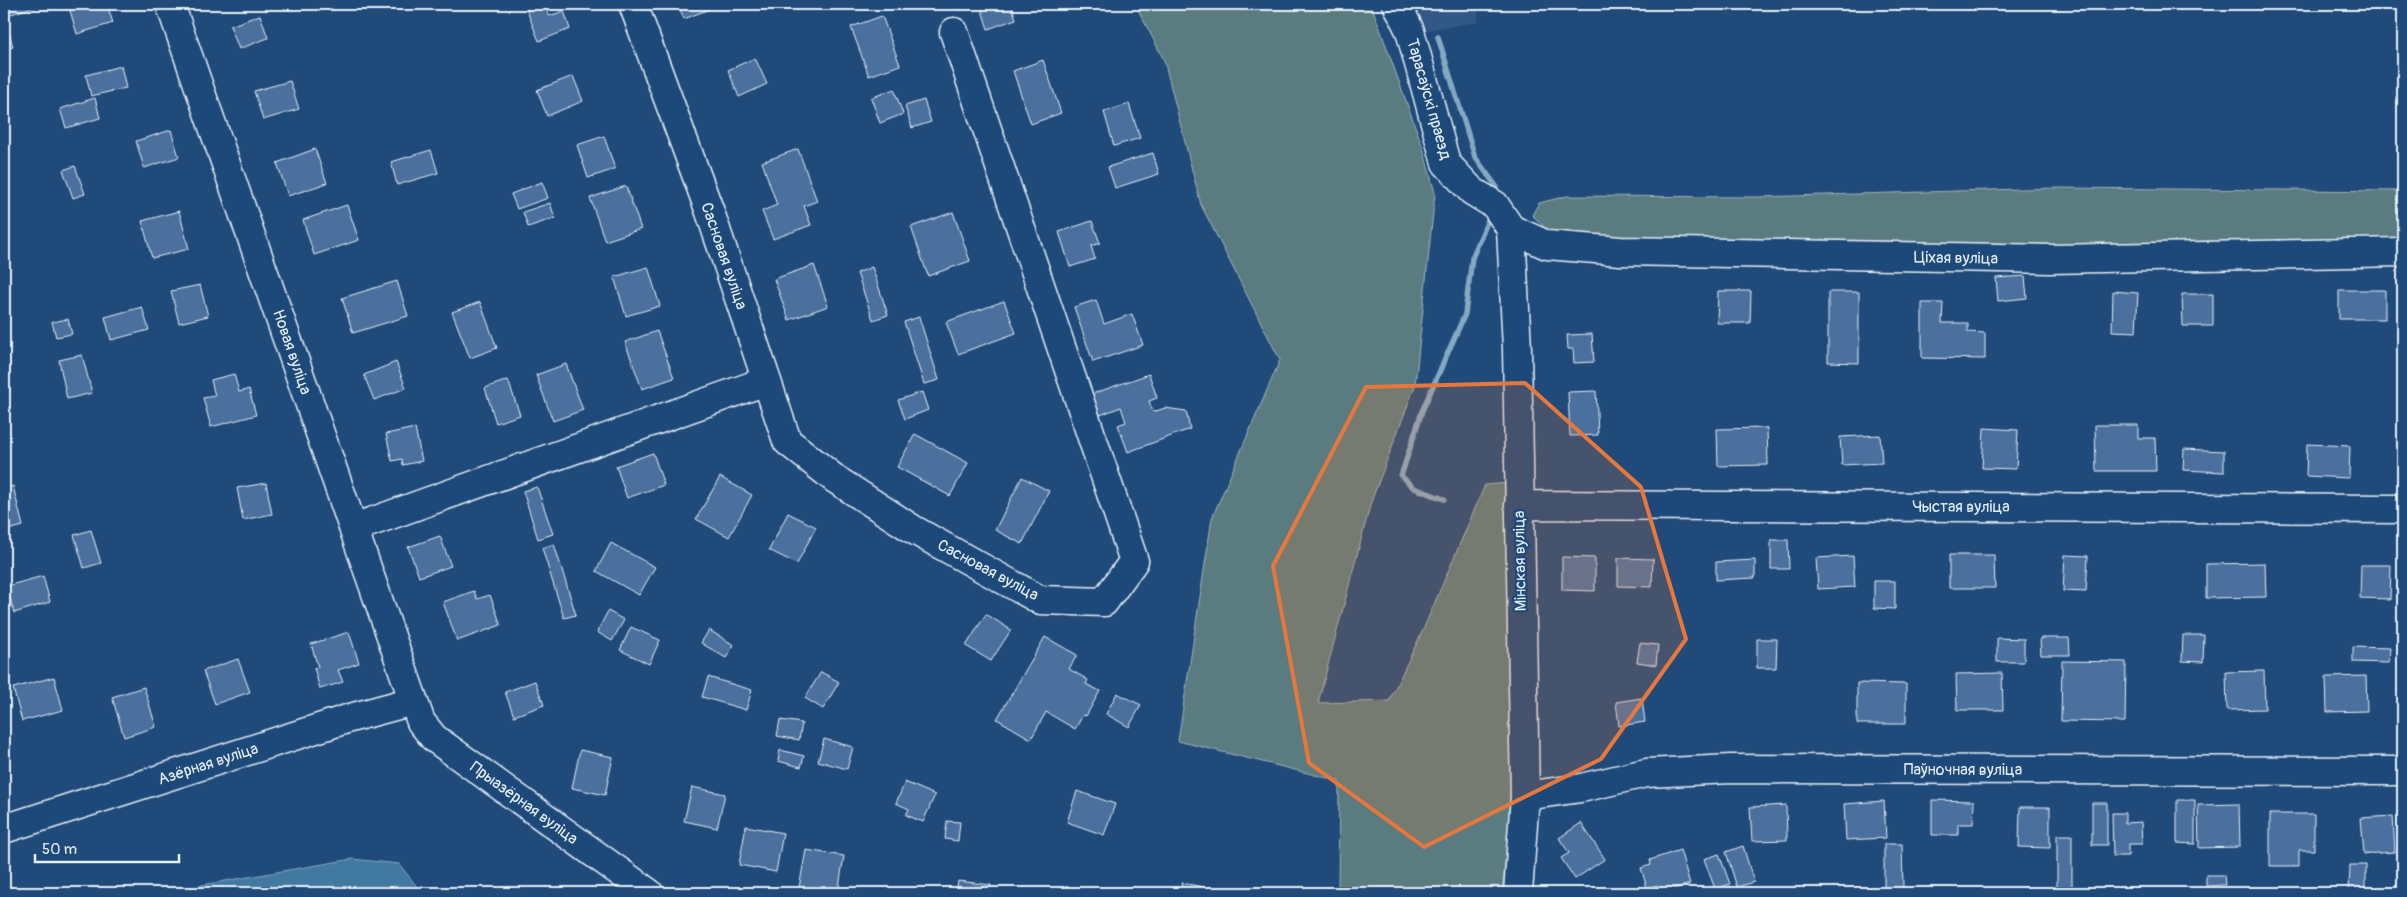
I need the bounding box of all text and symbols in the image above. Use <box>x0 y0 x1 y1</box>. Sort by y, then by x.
street label: Тарасаўскі праезд <box>1402 36 1456 162</box>
street label: Сасновая вуліца <box>696 200 752 312</box>
street label: Ціхая вуліца <box>1914 247 1998 269</box>
street label: Новая вуліца <box>268 307 316 397</box>
street label: Чыстая вуліца <box>1912 497 2010 517</box>
street label: Мінская вуліца <box>1509 511 1531 611</box>
street label: Сасновая вуліца <box>934 535 1042 605</box>
street label: Азёрная вуліца <box>155 738 261 790</box>
street label: Прыазёрная вуліца <box>466 757 582 849</box>
street label: Паўночная вуліца <box>1904 760 2022 780</box>
scale bar <box>35 832 179 864</box>
text: 50 m <box>42 840 77 859</box>

